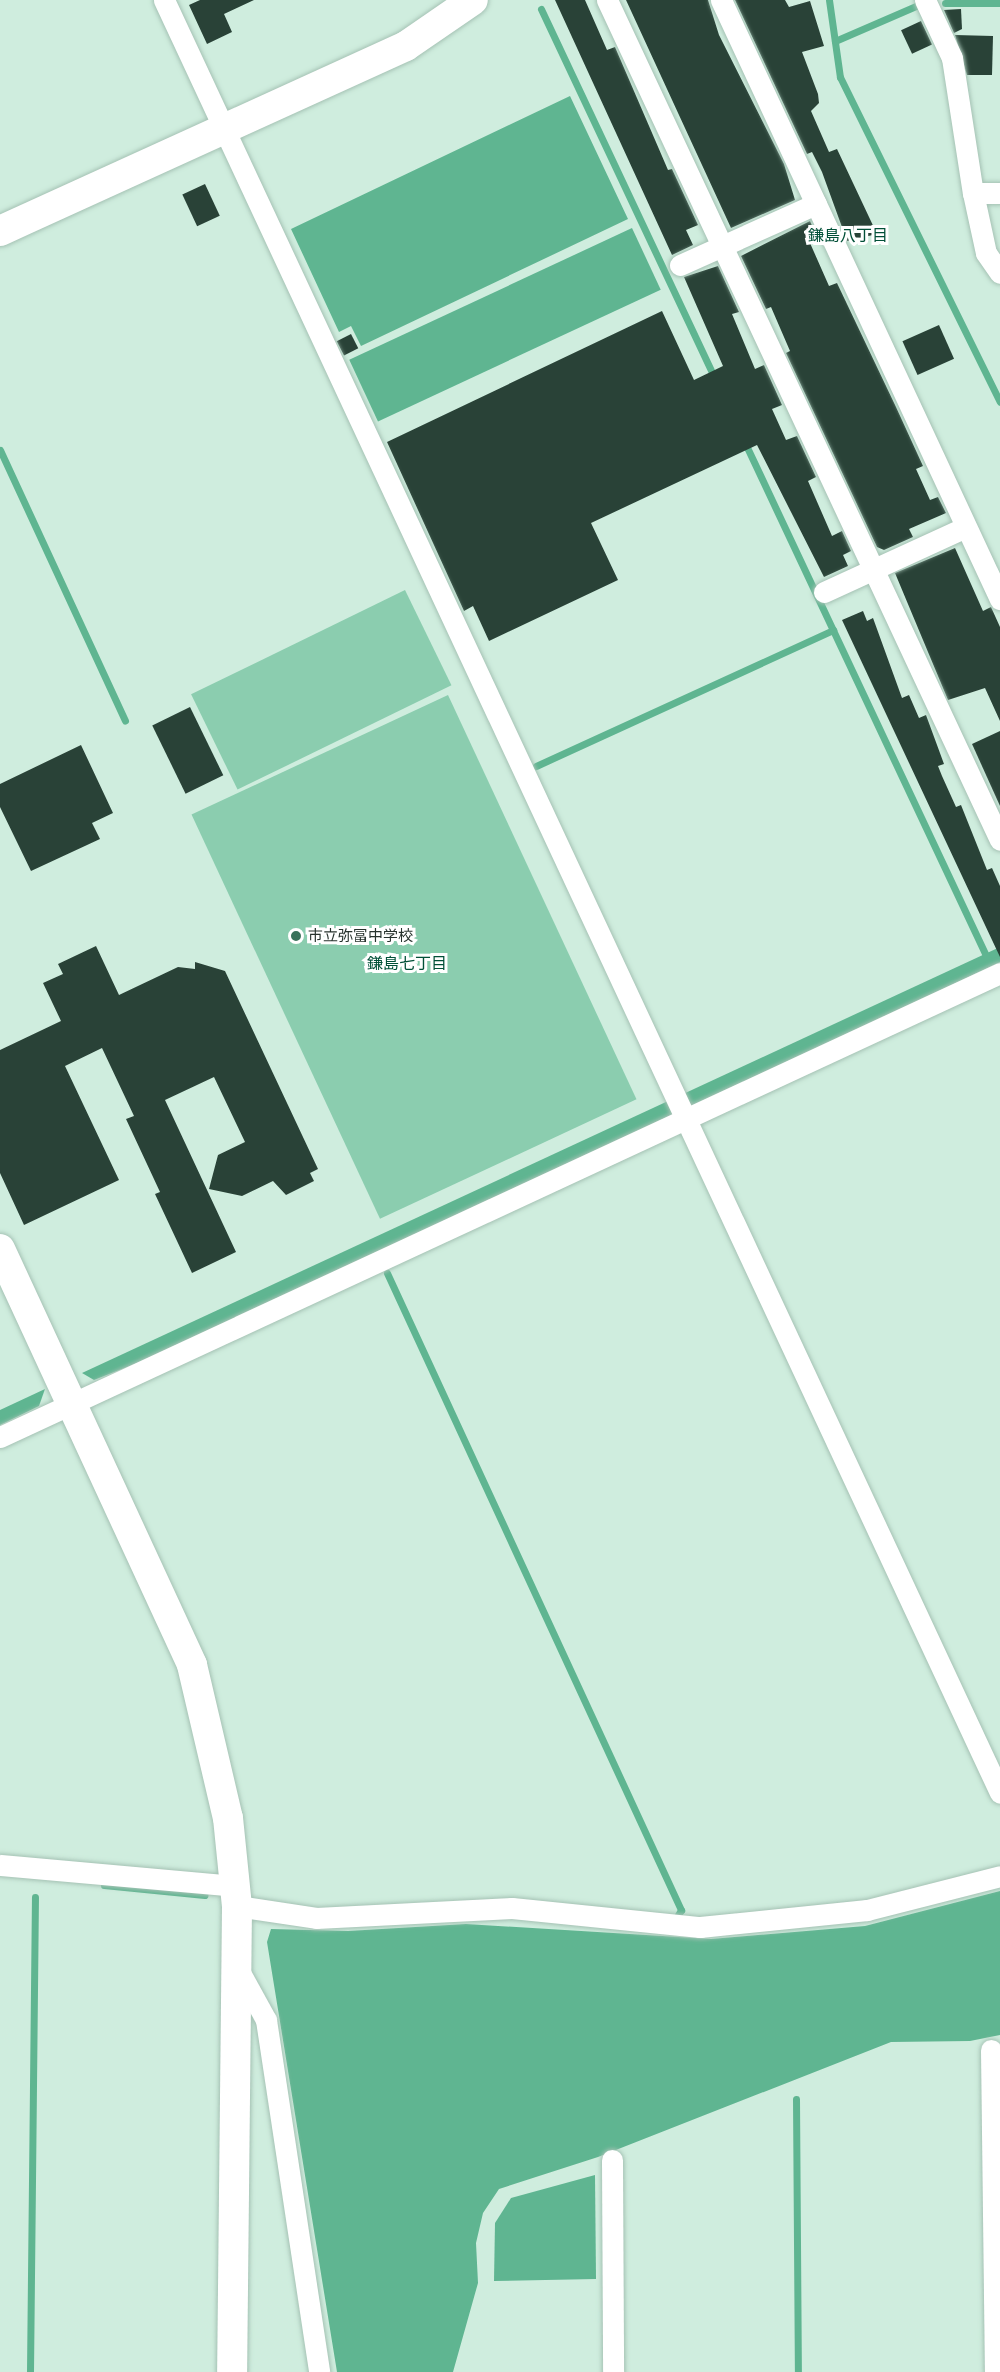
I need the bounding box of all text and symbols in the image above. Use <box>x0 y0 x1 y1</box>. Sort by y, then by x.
district label: 鎌島八丁目 <box>808 225 888 245</box>
place label: 市立弥冨中学校 <box>308 927 413 945</box>
marker: 市立弥冨中学校 <box>289 929 303 943</box>
district label: 鎌島七丁目 <box>367 953 447 973</box>

